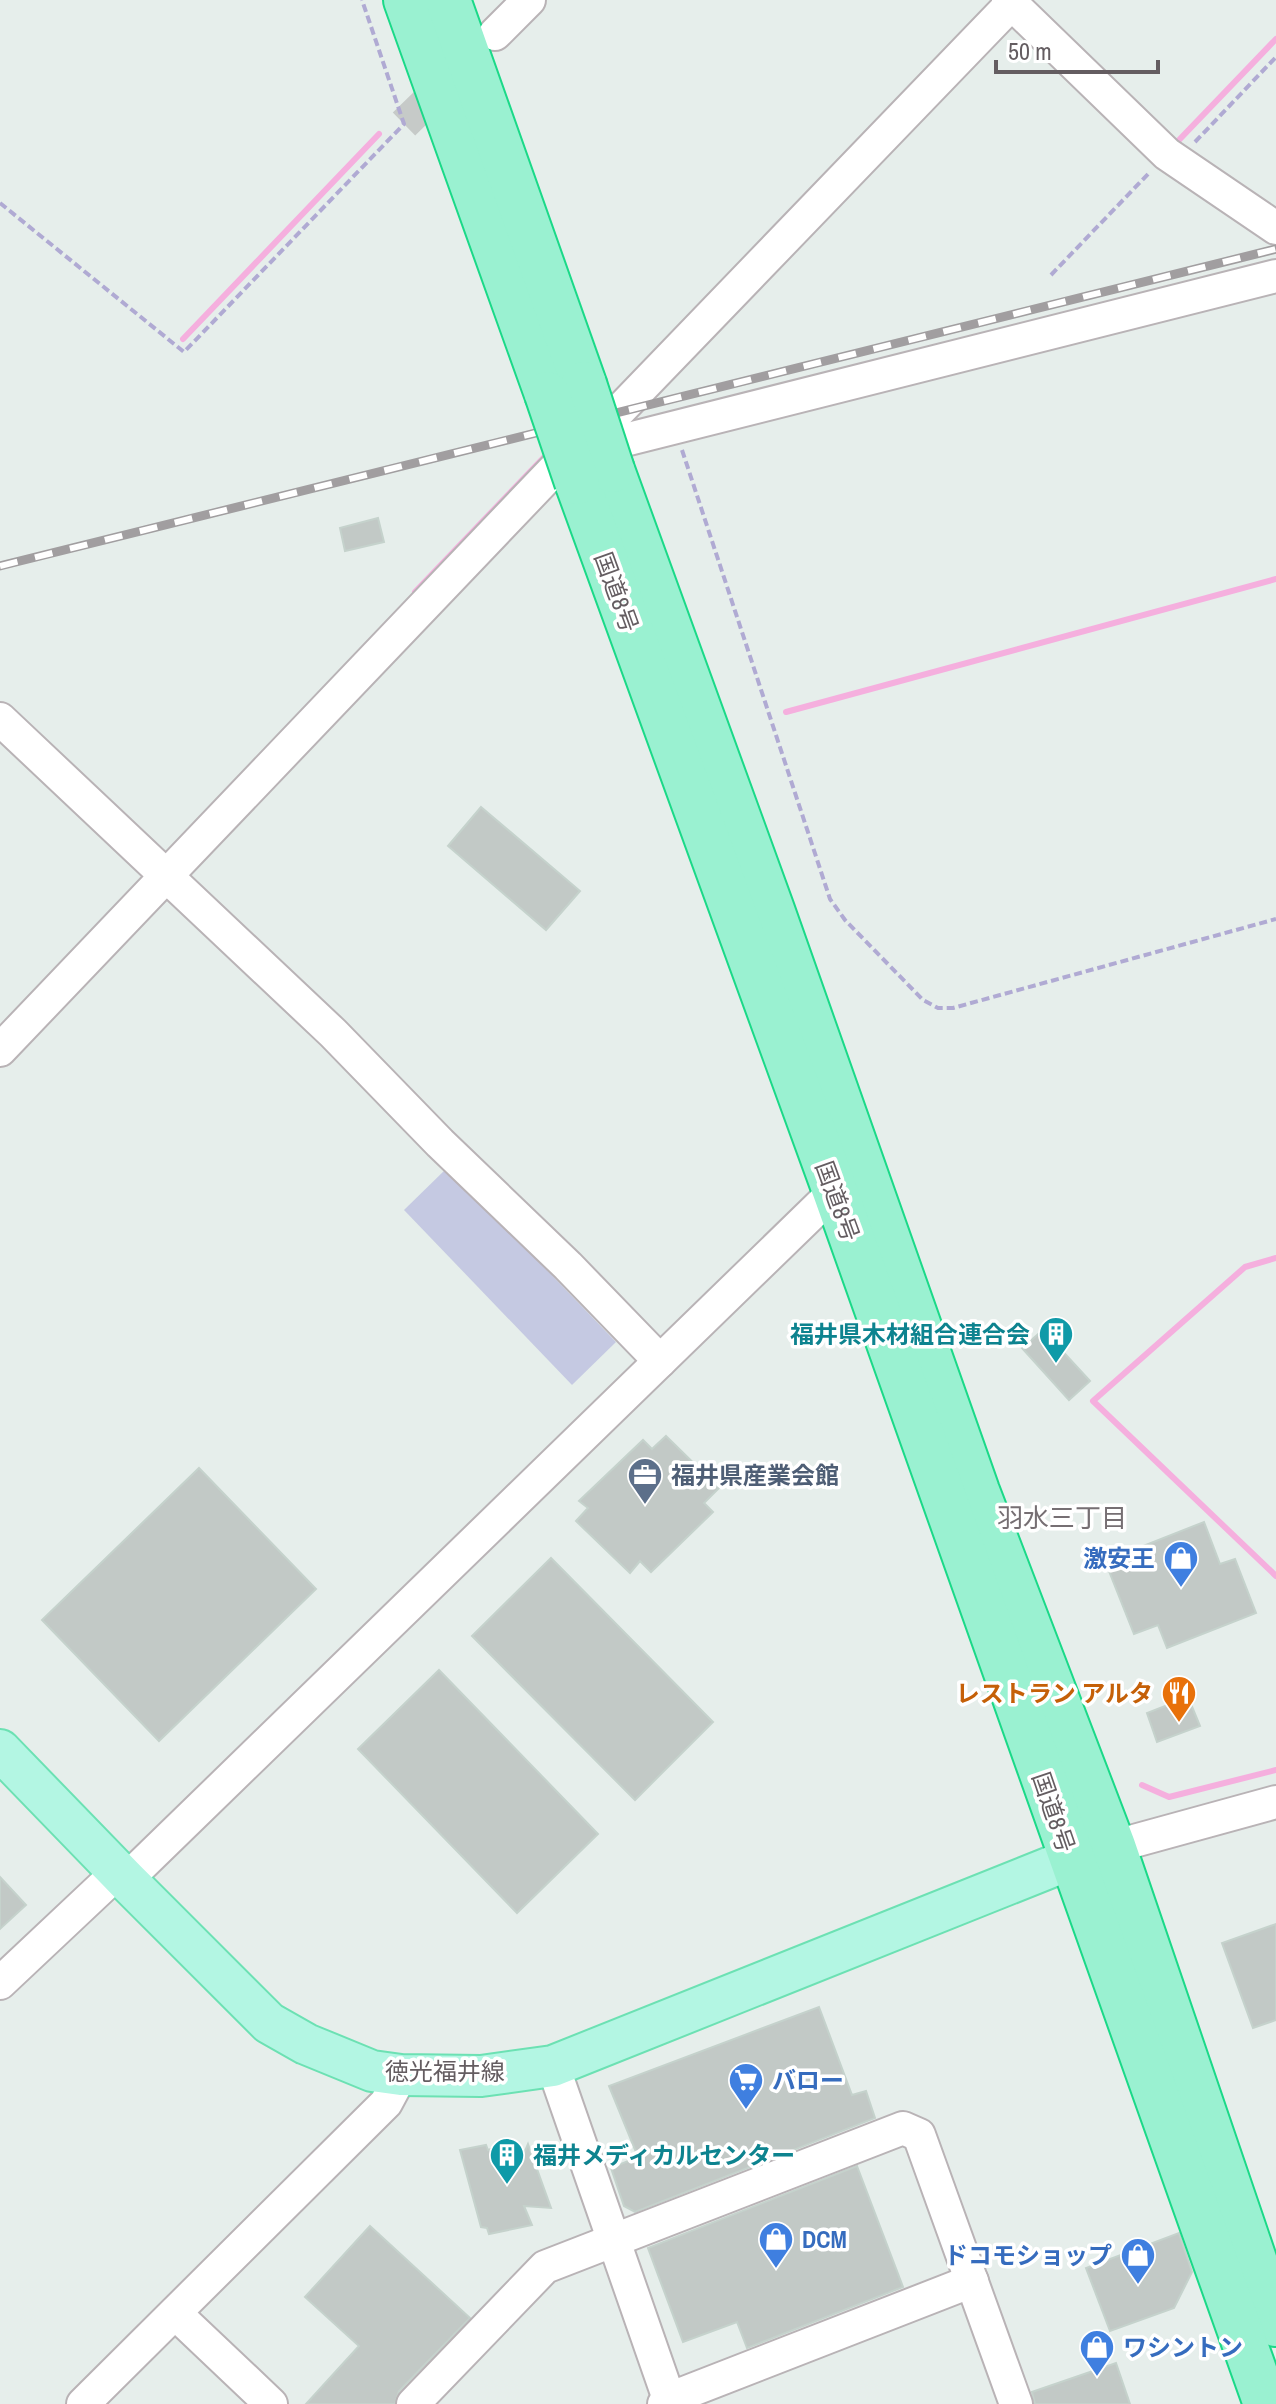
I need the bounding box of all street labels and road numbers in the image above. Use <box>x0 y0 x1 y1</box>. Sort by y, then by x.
street label: 国道8号 <box>588 548 646 636</box>
street label: 国道8号 <box>809 1157 867 1245</box>
street label: 国道8号 <box>1025 1768 1083 1856</box>
street label: 徳光福井線 <box>385 2055 505 2087</box>

